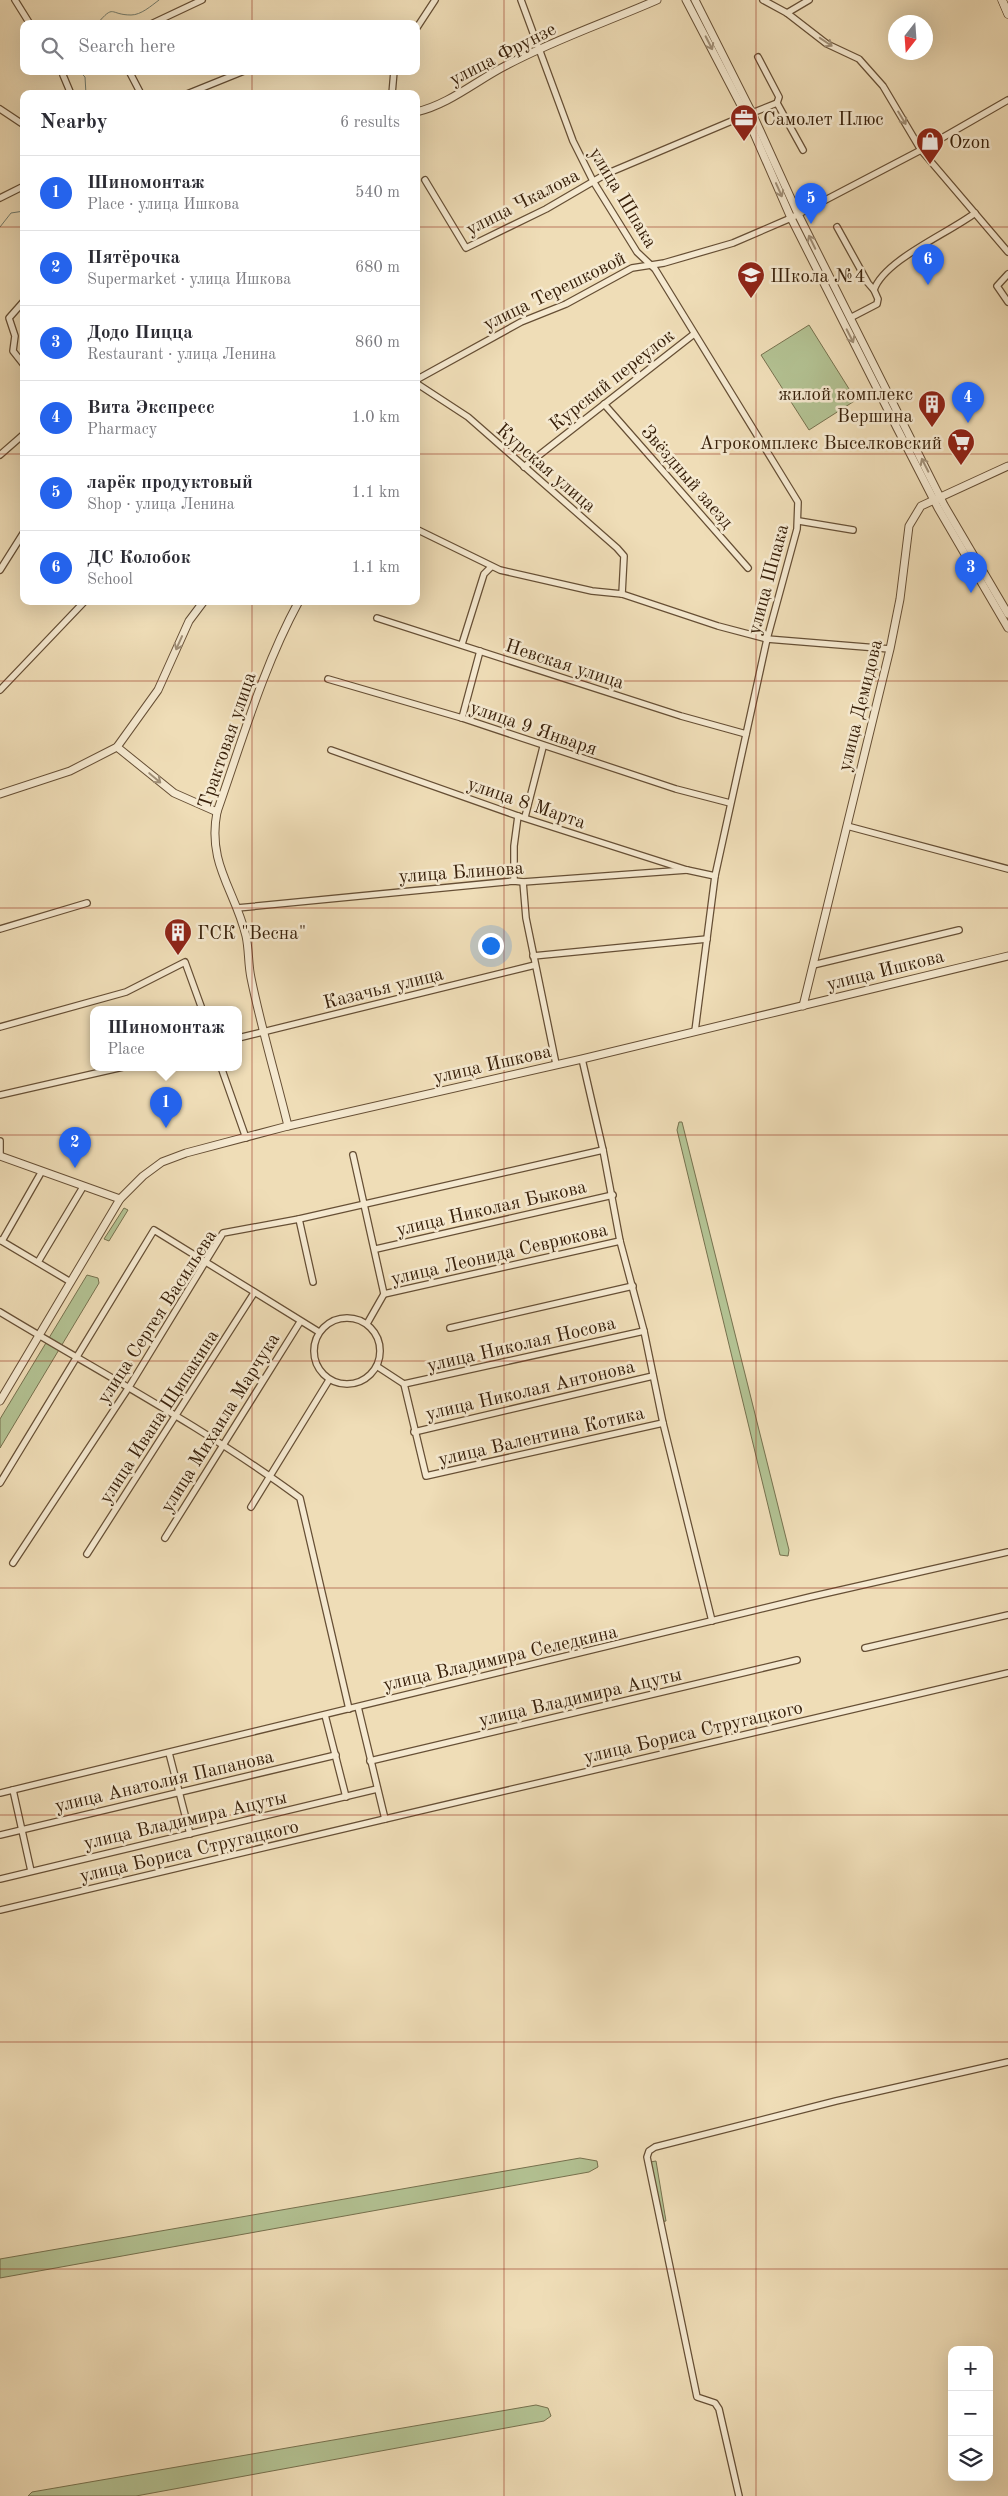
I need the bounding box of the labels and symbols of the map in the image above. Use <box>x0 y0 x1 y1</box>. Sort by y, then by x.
north arrow <box>888 15 933 60</box>
street label: улица Фрунзе <box>447 20 559 90</box>
one-way arrow <box>704 36 714 51</box>
one-way arrow <box>819 37 833 48</box>
office icon: Самолет Плюс <box>729 103 759 142</box>
place label: Самолет Плюс <box>763 111 884 130</box>
one-way arrow <box>897 111 907 125</box>
shop icon: Ozon <box>915 126 945 165</box>
place label: Ozon <box>949 134 990 153</box>
street label: улица Шпака <box>584 145 660 252</box>
street label: улица Чкалова <box>463 166 583 240</box>
one-way arrow <box>774 182 784 197</box>
pin: 5 <box>795 183 827 224</box>
one-way arrow <box>807 235 816 250</box>
pin: 6 <box>912 244 944 285</box>
street label: улица Терешковой <box>481 250 629 335</box>
school or university icon: Школа №4 <box>736 260 766 299</box>
place label: Школа №4 <box>770 268 866 287</box>
street label: Курский переулок <box>547 326 679 435</box>
one-way arrow <box>846 328 855 343</box>
pin: 4 <box>952 382 984 423</box>
place label: жилой комплекс Вершина <box>778 386 914 427</box>
building icon: жилой комплекс Вершина <box>917 389 947 428</box>
street label: Курская улица <box>492 421 599 517</box>
street label: Звёздный заезд <box>636 422 736 533</box>
supermarket icon: Агрокомплекс Выселковский <box>946 427 976 466</box>
place label: Агрокомплекс Выселковский <box>700 435 942 454</box>
one-way arrow <box>920 458 929 473</box>
street label: улица Шпака <box>746 522 793 637</box>
pin: 3 <box>955 552 987 593</box>
one-way arrow <box>174 635 184 650</box>
street label: Невская улица <box>502 637 627 694</box>
street label: улица Демидова <box>836 637 887 773</box>
street label: Трактовая улица <box>196 670 261 812</box>
street label: улица 9 Января <box>467 699 599 760</box>
one-way arrow <box>148 773 161 784</box>
street label: улица 8 Марта <box>465 775 588 834</box>
street label: улица Блинова <box>398 860 525 887</box>
building icon: ГСК "Весна" <box>163 917 193 956</box>
place label: ГСК "Весна" <box>197 925 306 944</box>
your location <box>478 933 504 959</box>
street label: улица Ишкова <box>825 947 947 995</box>
street label: Казачья улица <box>322 965 446 1014</box>
street label: улица Ишкова <box>432 1042 554 1088</box>
pin: 1 <box>150 1087 182 1128</box>
pin: 2 <box>59 1127 91 1168</box>
street label: улица Николая Быкова <box>395 1178 589 1241</box>
street label: улица Леонида Севрюкова <box>389 1221 610 1290</box>
street label: улица Сергея Васильева <box>95 1226 222 1408</box>
street label: улица Николая Носова <box>425 1314 618 1376</box>
street label: улица Ивана Щипакина <box>97 1327 224 1508</box>
street label: улица Михаила Марчука <box>158 1330 284 1516</box>
street label: улица Николая Антонова <box>424 1358 638 1425</box>
street label: улица Валентина Котика <box>437 1404 647 1470</box>
street label: улица Владимира Селедкина <box>382 1623 620 1696</box>
street label: улица Владимира Ацуты <box>477 1666 684 1731</box>
street label: улица Бориса Стругацкого <box>582 1699 805 1768</box>
street label: улица Анатолия Папанова <box>53 1748 276 1817</box>
street label: улица Владимира Ацуты <box>82 1789 289 1854</box>
street label: улица Бориса Стругацкого <box>78 1818 301 1887</box>

